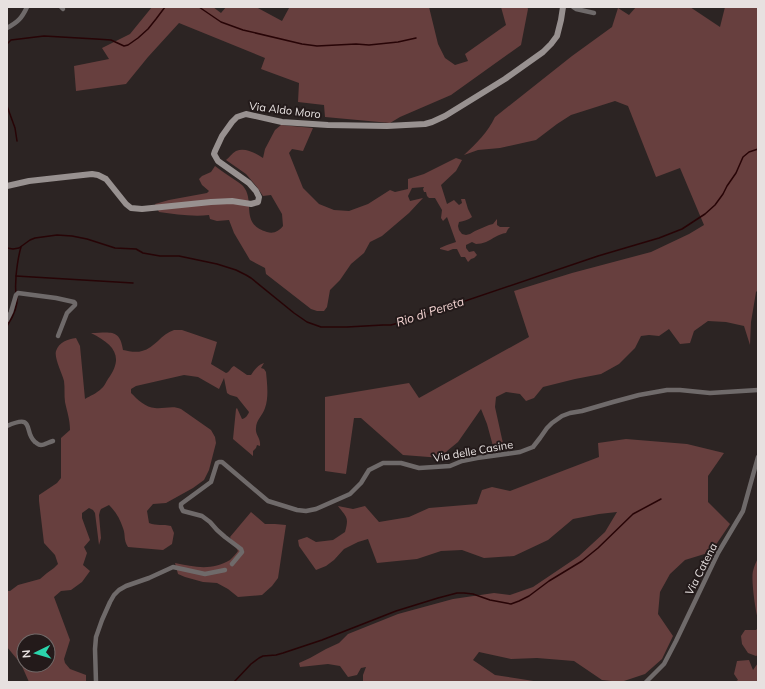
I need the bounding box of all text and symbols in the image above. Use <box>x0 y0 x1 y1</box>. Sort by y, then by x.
street label: Via Aldo Moro <box>248 99 322 121</box>
water label: Rio di Pereta <box>394 293 466 330</box>
street label: Via delle Casine <box>432 437 514 465</box>
street label: Via Catena <box>682 541 720 597</box>
north arrow <box>16 633 56 673</box>
text: N <box>19 649 33 659</box>

